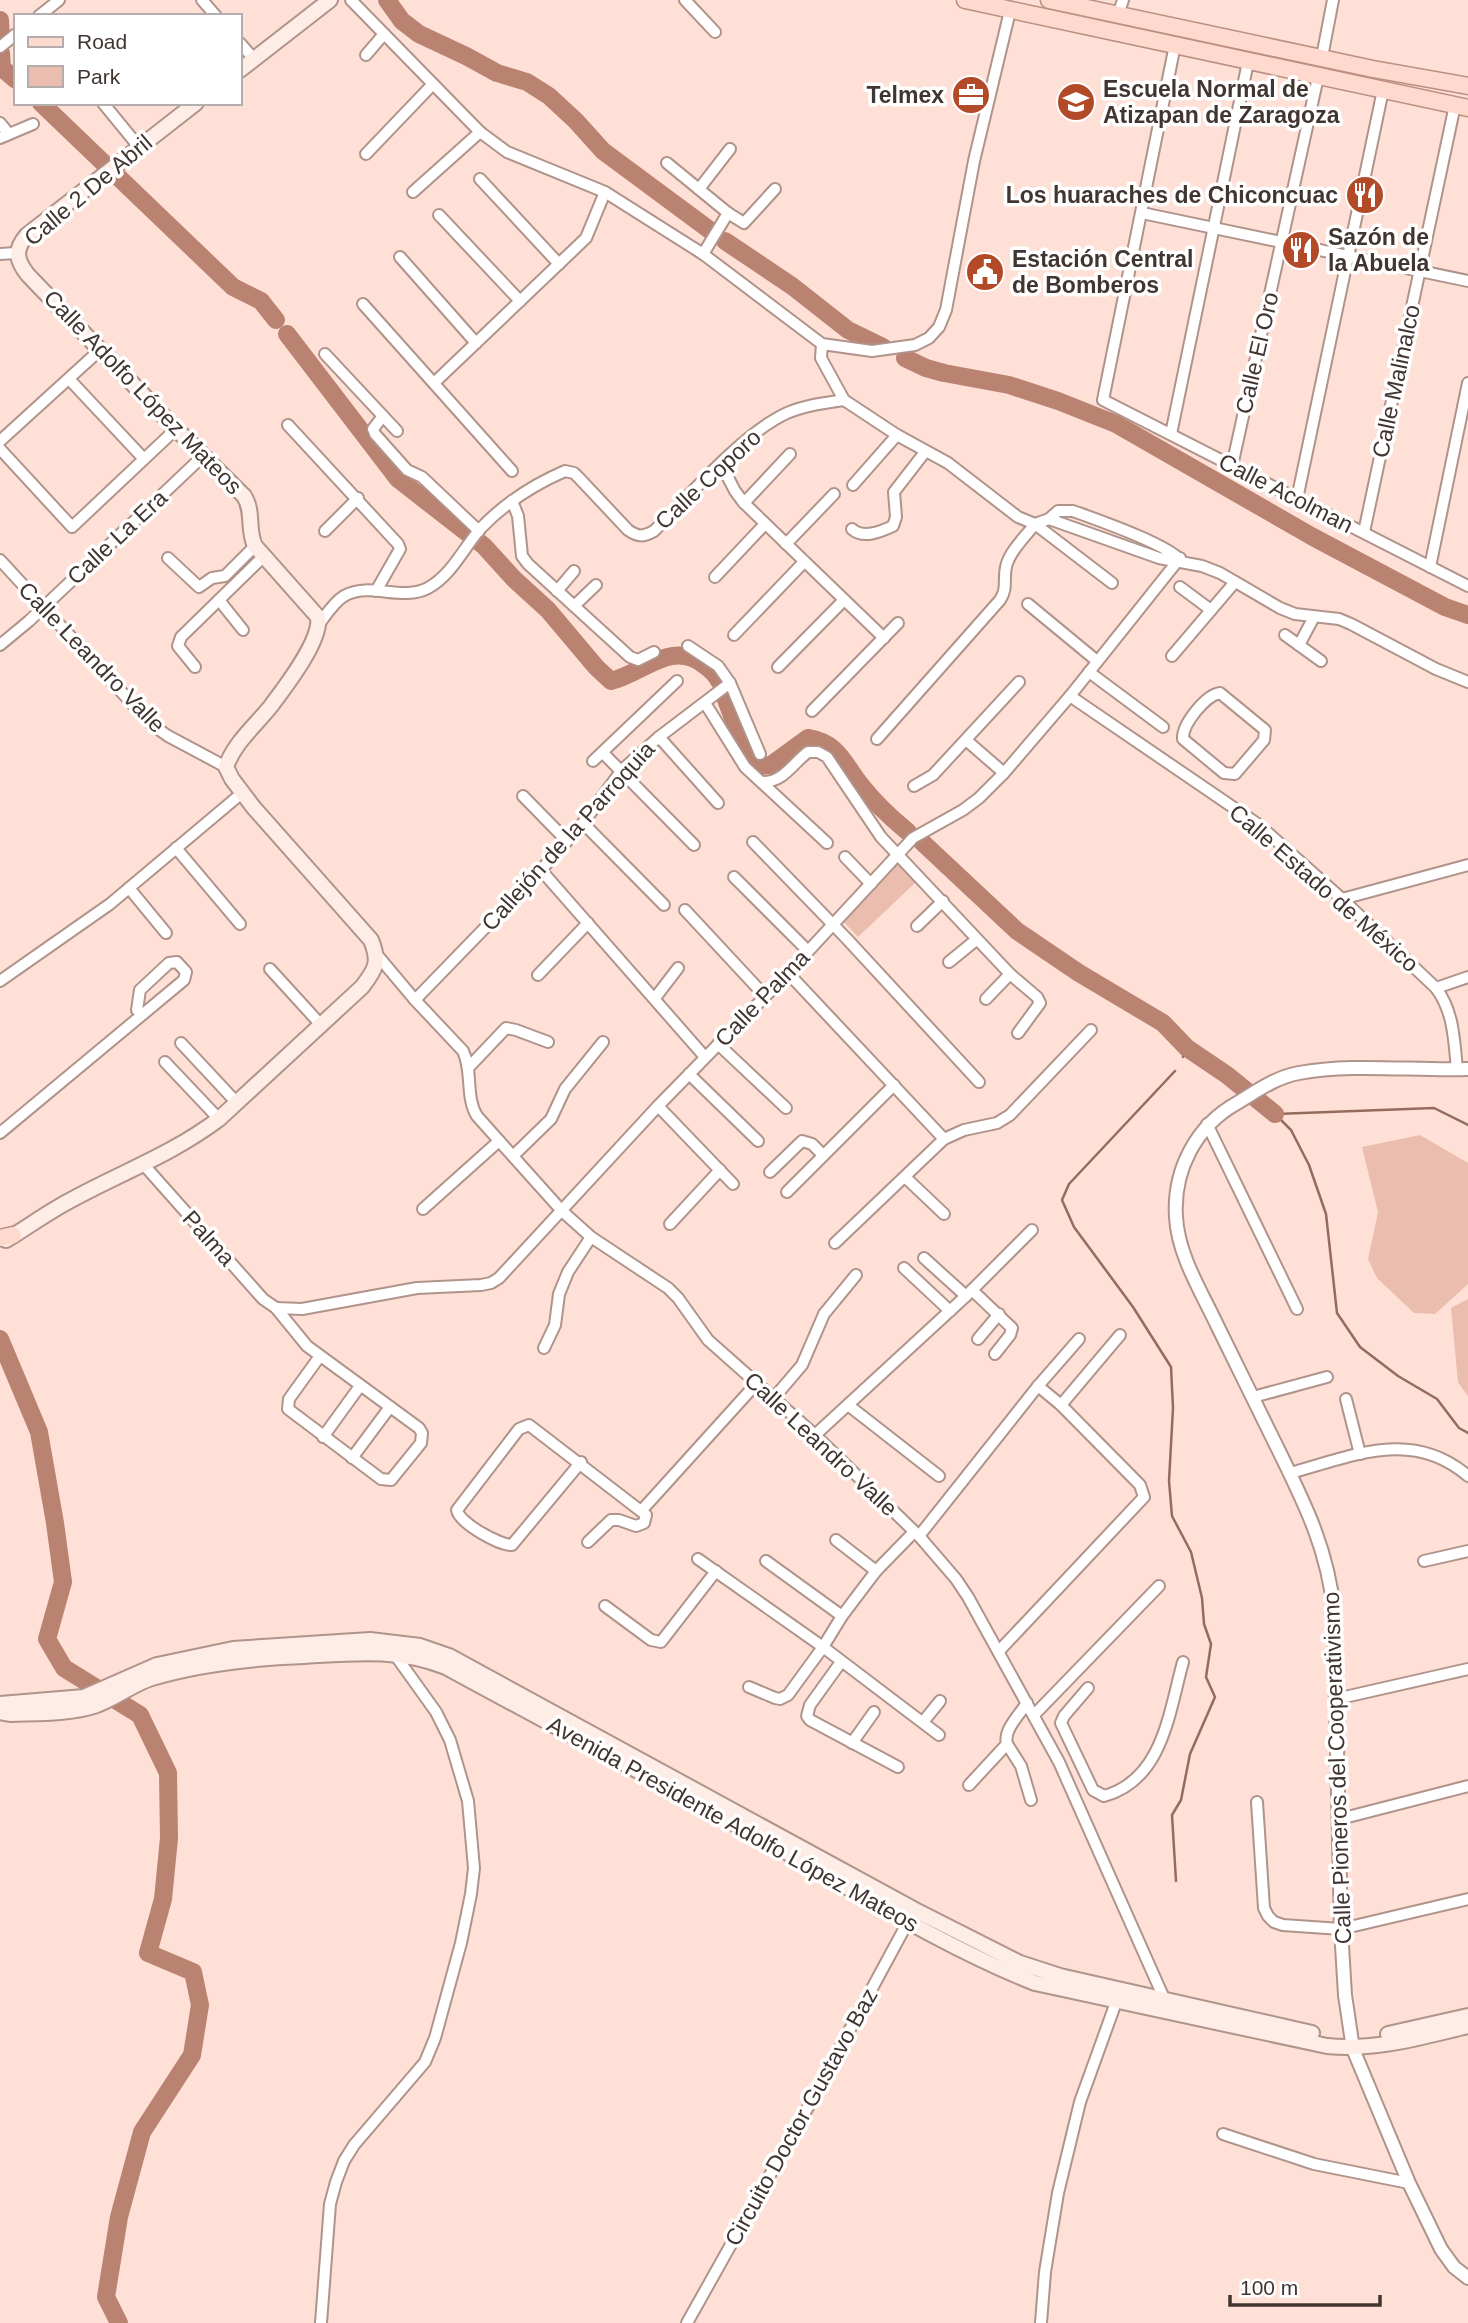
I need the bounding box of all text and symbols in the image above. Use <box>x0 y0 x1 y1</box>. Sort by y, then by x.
legend <box>14 14 242 105</box>
text: Road <box>77 30 127 53</box>
text: Park <box>77 65 121 88</box>
office icon: Telmex <box>950 74 992 116</box>
place label: Escuela Normal de Atizapan de Zaragoza <box>1103 76 1340 128</box>
school or university icon: Escuela Normal de Atizapan de Zaragoza <box>1055 81 1097 123</box>
place label: Telmex <box>866 82 944 108</box>
street label: Calle 2 De Abril <box>19 129 157 251</box>
restaurant icon: Los huaraches de Chiconcuac <box>1344 174 1386 216</box>
place label: Los huaraches de Chiconcuac <box>1006 182 1338 208</box>
place label: Sazón de la Abuela <box>1328 224 1430 276</box>
restaurant icon: Sazón de la Abuela <box>1280 229 1322 271</box>
place label: Estación Central de Bomberos <box>1012 246 1194 298</box>
public building icon: Estación Central de Bomberos <box>964 251 1006 293</box>
street label: Calle Adolfo López Mateos <box>39 285 247 499</box>
street label: Calle El Oro <box>1230 290 1284 416</box>
street label: Calle Malinalco <box>1367 302 1425 460</box>
street label: Calle Coporo <box>650 424 766 534</box>
street label: Calle Acolman <box>1215 448 1357 538</box>
street label: Calle La Era <box>62 484 172 590</box>
street label: Calle Leandro Valle <box>14 576 170 738</box>
street label: Callejón de la Parroquia <box>476 736 660 936</box>
street label: Calle Estado de México <box>1224 799 1424 977</box>
street label: Calle Palma <box>710 944 815 1052</box>
street label: Palma <box>178 1205 241 1271</box>
street label: Calle Leandro Valle <box>739 1367 903 1521</box>
street label: Calle Pioneros del Cooperativismo <box>1318 1591 1356 1945</box>
street label: Avenida Presidente Adolfo López Mateos <box>543 1711 923 1937</box>
street label: Circuito Doctor Gustavo Baz <box>719 1984 883 2250</box>
scale bar <box>1230 2264 1380 2308</box>
text: 100 m <box>1240 2276 1298 2299</box>

